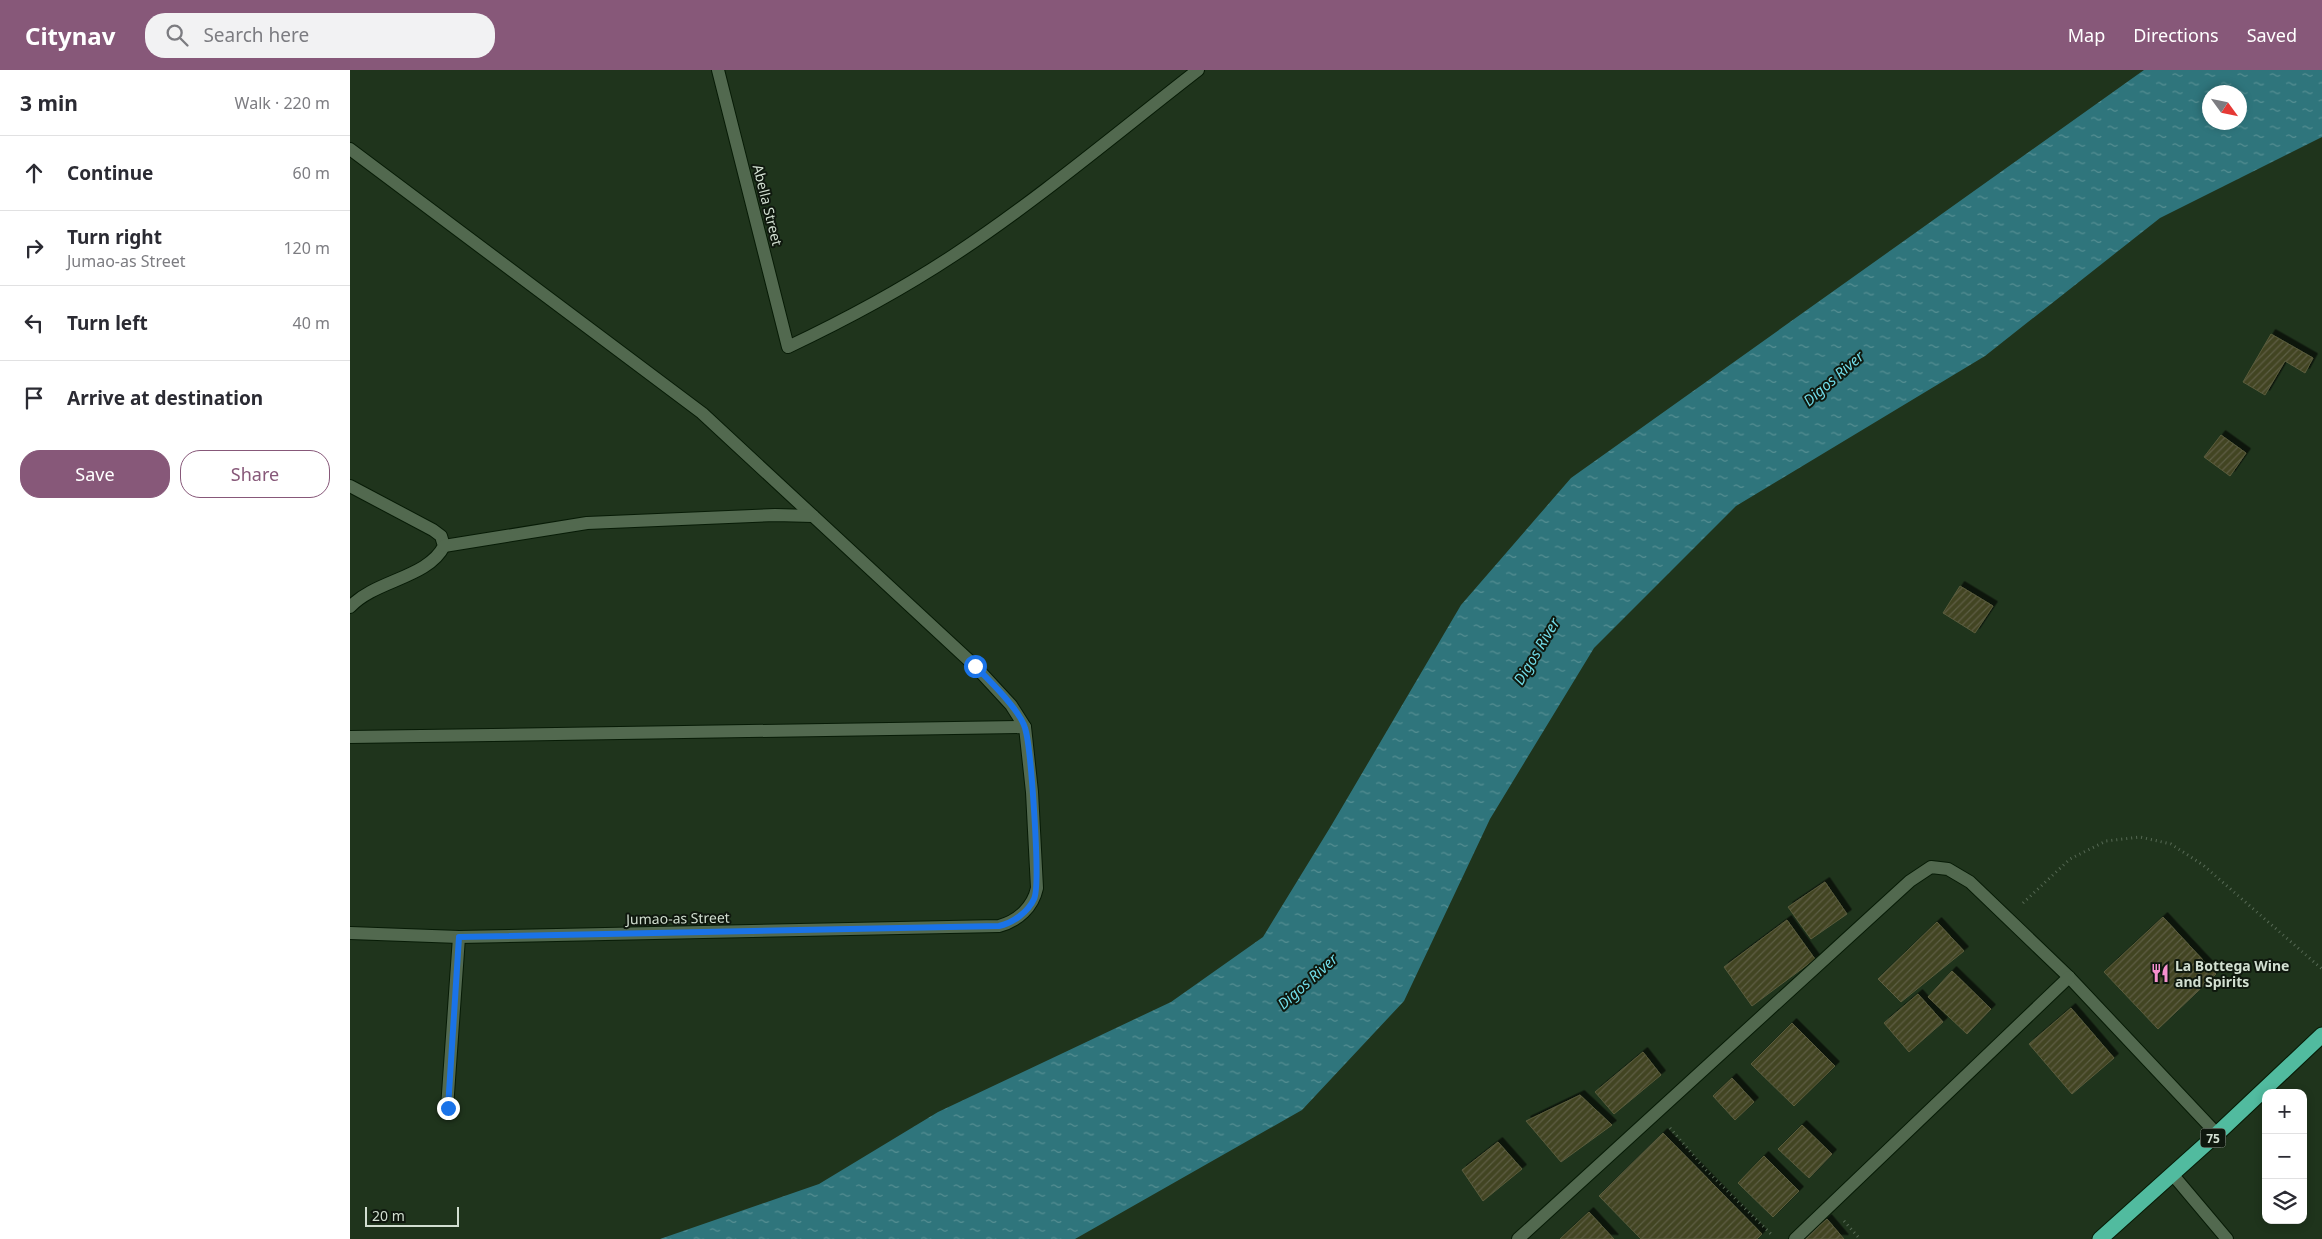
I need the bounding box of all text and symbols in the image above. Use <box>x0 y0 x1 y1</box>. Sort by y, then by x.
search box <box>145 13 495 58</box>
text: Citynav <box>25 19 115 52</box>
icon: search <box>163 21 191 49</box>
text: Search here <box>203 22 309 48</box>
text: Map <box>2068 23 2105 47</box>
text: Directions <box>2133 23 2219 47</box>
text: Saved <box>2247 23 2297 47</box>
north arrow <box>2202 85 2247 130</box>
text: 3 min <box>20 89 78 117</box>
text: Walk · 220 m <box>235 92 330 114</box>
icon: ahead <box>20 159 48 187</box>
text: Continue <box>67 160 153 186</box>
text: 60 m <box>293 162 330 184</box>
street label: Abella Street <box>749 162 787 248</box>
text: Turn right <box>67 224 162 250</box>
icon: right <box>20 234 48 262</box>
text: 120 m <box>283 237 330 259</box>
text: Jumao-as Street <box>67 250 186 272</box>
icon: left <box>20 309 48 337</box>
text: Turn left <box>67 310 148 336</box>
text: 40 m <box>293 312 330 334</box>
water label: Digos River <box>1798 345 1868 410</box>
icon: arrive <box>20 384 48 412</box>
text: Arrive at destination <box>67 385 263 411</box>
button: Save <box>20 450 170 498</box>
button: Share <box>180 450 330 498</box>
water label: Digos River <box>1508 613 1564 688</box>
route start <box>964 655 987 678</box>
street label: Jumao-as Street <box>624 908 730 928</box>
water label: Digos River <box>1273 948 1342 1013</box>
place label: La Bottega Wine and Spirits <box>2175 956 2289 991</box>
restaurant icon: La Bottega Wine and Spirits <box>2149 962 2171 984</box>
map controls <box>2262 1089 2307 1224</box>
button: + <box>2262 1089 2307 1134</box>
route end <box>437 1097 460 1120</box>
road number: 75 <box>2200 1128 2226 1148</box>
button: − <box>2262 1134 2307 1179</box>
button: layers <box>2262 1179 2307 1224</box>
scale bar <box>365 1204 459 1227</box>
text: 20 m <box>372 1206 405 1225</box>

